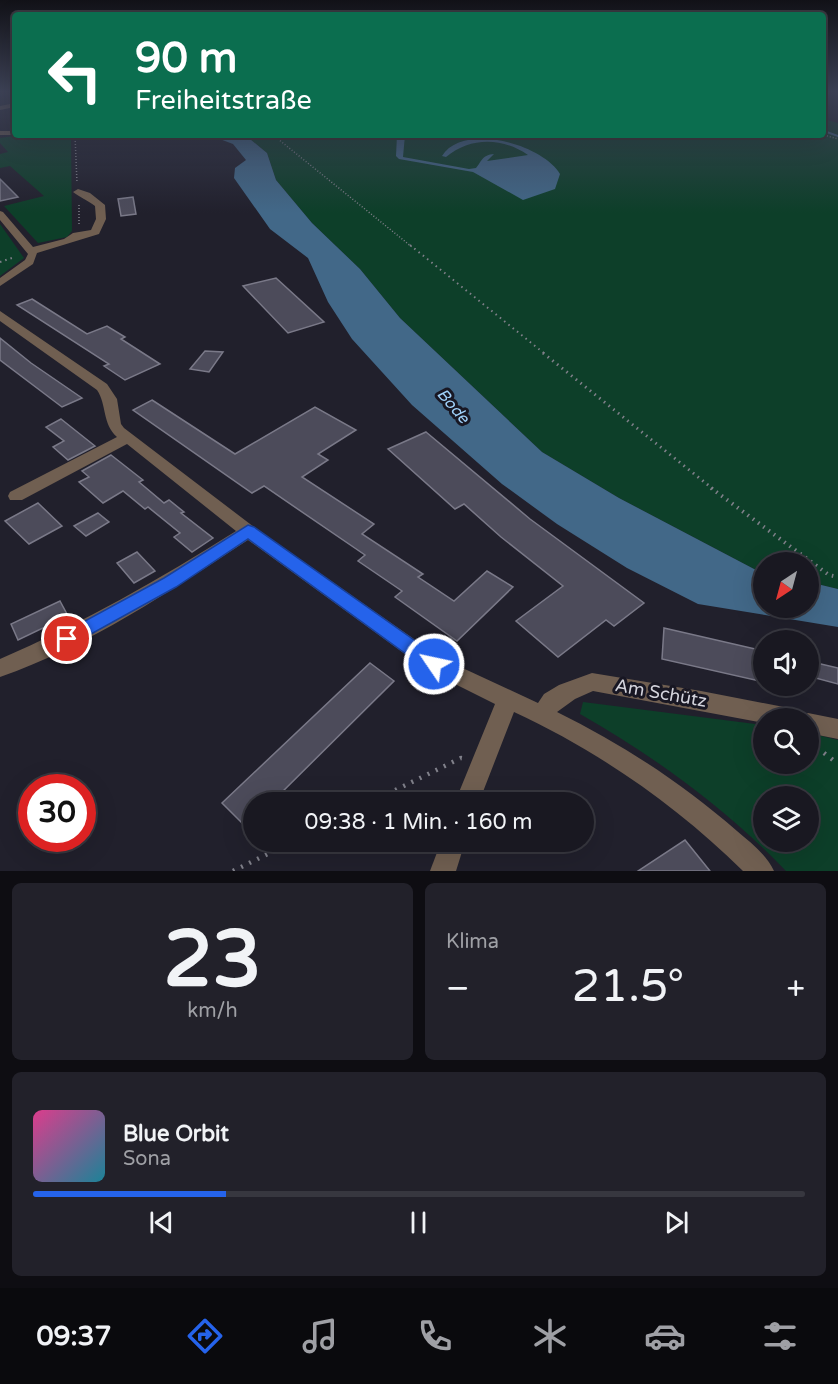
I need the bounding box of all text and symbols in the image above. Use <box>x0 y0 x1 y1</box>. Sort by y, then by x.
text: 90 m <box>135 33 237 84</box>
icon: left <box>36 36 114 114</box>
text: Freiheitstraße <box>135 84 312 117</box>
water label: Bode <box>432 384 474 428</box>
north arrow <box>753 552 819 618</box>
map controls <box>753 552 819 852</box>
pin <box>41 613 92 664</box>
icon: arrive <box>50 622 83 655</box>
button: sound <box>753 630 819 696</box>
position arrow <box>402 632 466 696</box>
street label: Am Schütz <box>613 674 709 712</box>
button: search <box>753 708 819 774</box>
speed limit sign: 30 <box>18 774 96 852</box>
button: layers <box>753 786 819 852</box>
text: 09:38 · 1 Min. · 160 m <box>305 809 532 835</box>
text: 23 <box>164 913 261 1007</box>
text: Klima <box>446 930 499 954</box>
text: 21.5° <box>572 960 684 1014</box>
text: − <box>446 969 470 1008</box>
text: + <box>786 969 805 1008</box>
text: km/h <box>187 999 238 1023</box>
text: Blue Orbit <box>123 1121 229 1147</box>
text: Sona <box>123 1147 171 1171</box>
icon: previous <box>145 1206 178 1239</box>
icon: pause <box>402 1206 435 1239</box>
icon: next <box>660 1206 693 1239</box>
icon: directions <box>184 1315 226 1357</box>
icon: music <box>299 1315 341 1357</box>
icon: phone <box>414 1315 456 1357</box>
icon: climate <box>529 1315 571 1357</box>
icon: car <box>644 1315 686 1357</box>
icon: filters <box>759 1315 801 1357</box>
text: 09:37 <box>37 1320 111 1353</box>

